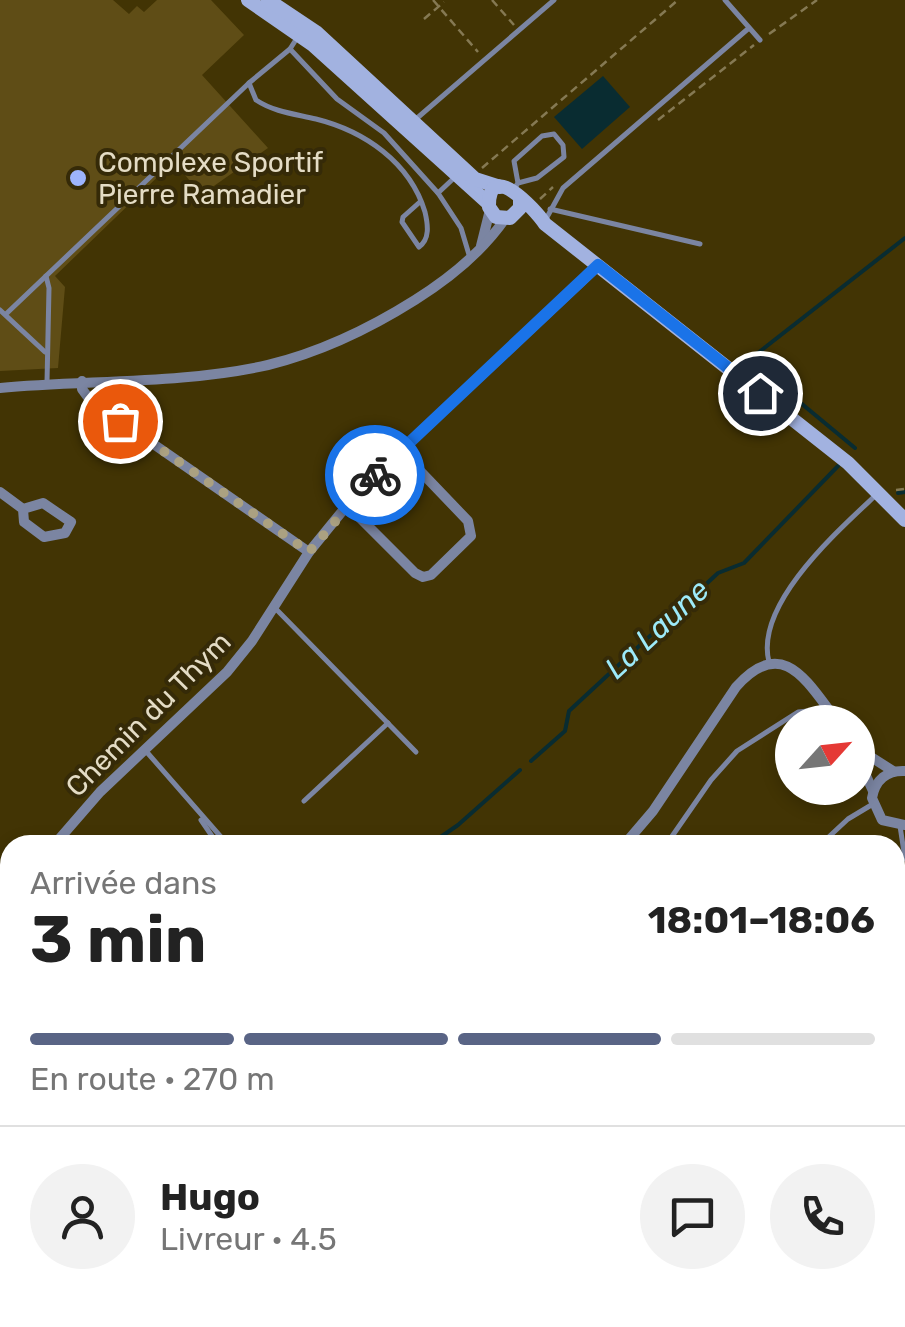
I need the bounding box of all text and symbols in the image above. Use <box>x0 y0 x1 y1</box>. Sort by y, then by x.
place label: Complexe Sportif Pierre Ramadier <box>98 146 323 211</box>
marker: Complexe Sportif Pierre Ramadier <box>67 167 89 189</box>
pin <box>718 351 803 436</box>
icon: home <box>733 366 788 421</box>
pin <box>78 379 163 464</box>
icon: bag <box>93 394 148 449</box>
courier <box>325 425 425 525</box>
icon: bike <box>348 448 403 503</box>
water label: La Laune <box>598 572 717 686</box>
street label: Chemin du Thym <box>59 625 238 804</box>
north arrow <box>775 705 875 805</box>
map controls <box>775 705 875 805</box>
text: Arrivée dans <box>30 864 217 902</box>
text: 18:01–18:06 <box>648 897 875 943</box>
text: 3 min <box>30 901 207 978</box>
text: En route · 270 m <box>30 1060 275 1098</box>
button: person <box>30 1164 135 1269</box>
button: chat <box>640 1164 745 1269</box>
button: phone <box>770 1164 875 1269</box>
text: Hugo <box>160 1174 260 1220</box>
text: Livreur · 4.5 <box>160 1220 337 1258</box>

